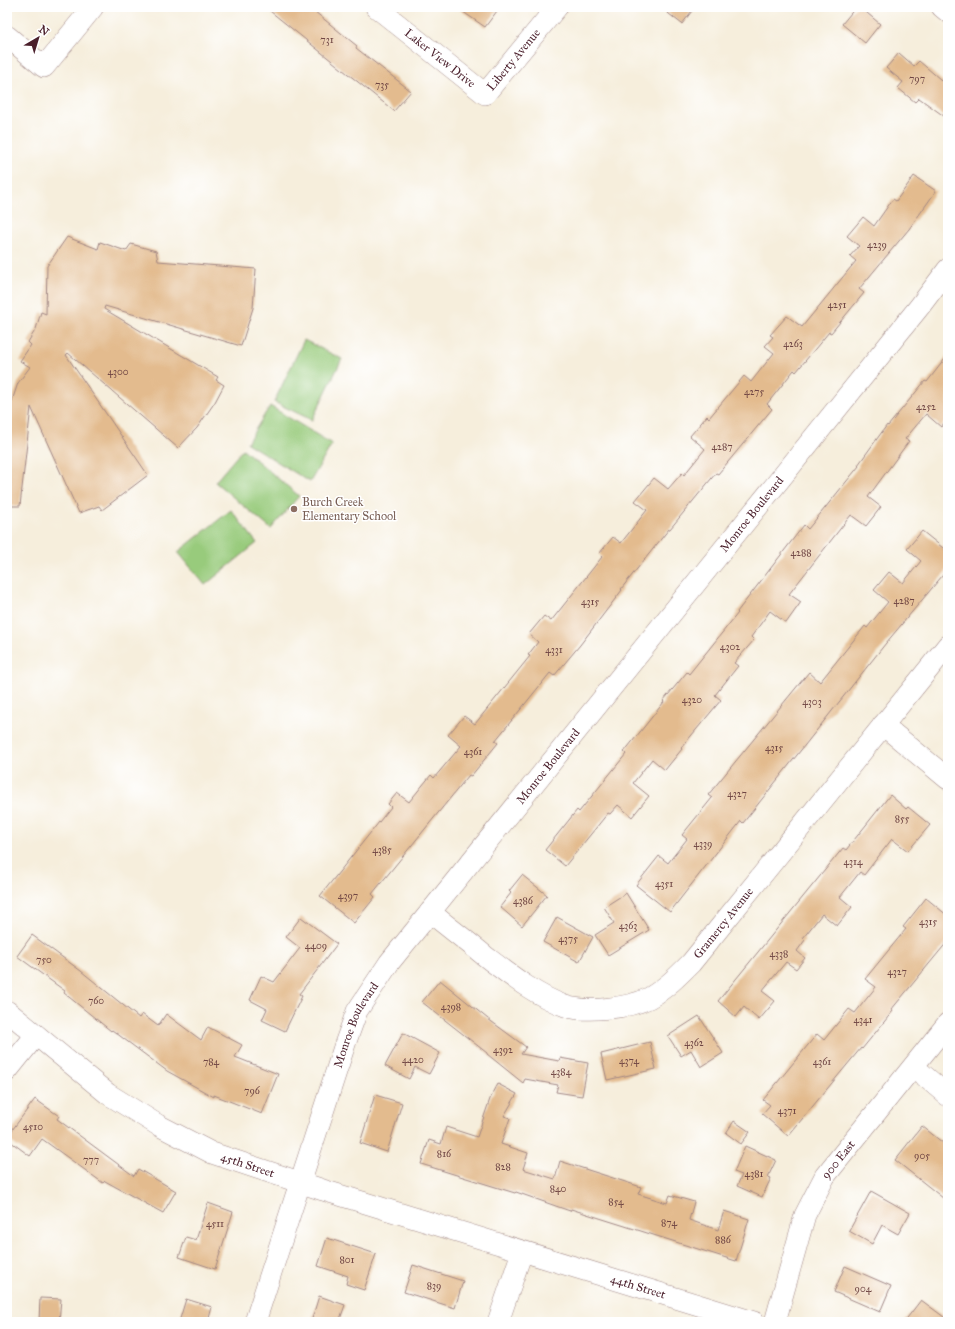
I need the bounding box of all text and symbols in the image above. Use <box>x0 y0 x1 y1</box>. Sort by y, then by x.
north arrow <box>18 18 58 58</box>
text: N <box>36 23 52 39</box>
street label: Laker View Drive <box>402 26 478 91</box>
street label: Liberty Avenue <box>484 26 543 93</box>
house number: 731 <box>320 34 334 46</box>
house number: 797 <box>909 73 925 85</box>
house number: 735 <box>375 79 389 91</box>
house number: 4239 <box>867 239 887 251</box>
house number: 4251 <box>827 299 847 311</box>
house number: 4263 <box>783 338 803 350</box>
house number: 4300 <box>107 366 129 378</box>
house number: 4275 <box>744 386 764 398</box>
house number: 4252 <box>916 401 936 413</box>
house number: 4287 <box>711 441 733 453</box>
street label: Monroe Boulevard <box>717 474 786 555</box>
place label: Burch Creek Elementary School <box>302 495 397 523</box>
marker: Burch Creek Elementary School <box>289 504 299 514</box>
house number: 4288 <box>790 547 812 559</box>
house number: 4287 <box>893 595 915 607</box>
house number: 4315 <box>581 596 599 608</box>
house number: 4302 <box>720 641 740 653</box>
house number: 4331 <box>545 644 563 656</box>
house number: 4320 <box>682 694 702 706</box>
house number: 4303 <box>802 696 822 708</box>
street label: Monroe Boulevard <box>513 726 583 807</box>
house number: 4315 <box>765 742 783 754</box>
house number: 4361 <box>464 746 482 758</box>
house number: 4327 <box>727 788 747 800</box>
house number: 855 <box>895 813 910 825</box>
house number: 4339 <box>694 838 712 850</box>
house number: 4385 <box>372 844 392 856</box>
house number: 4314 <box>843 856 863 868</box>
house number: 4351 <box>655 878 673 890</box>
street label: Gramercy Avenue <box>690 885 756 961</box>
house number: 4397 <box>338 890 358 902</box>
house number: 4386 <box>513 895 534 907</box>
house number: 4315 <box>919 916 937 928</box>
house number: 4363 <box>619 920 637 932</box>
house number: 4375 <box>558 933 578 945</box>
house number: 4409 <box>305 940 327 952</box>
house number: 4338 <box>770 948 788 960</box>
house number: 750 <box>36 954 52 966</box>
house number: 4327 <box>887 966 907 978</box>
street label: Monroe Boulevard <box>331 980 381 1070</box>
house number: 760 <box>88 995 104 1007</box>
house number: 4398 <box>441 1001 461 1013</box>
house number: 4341 <box>853 1014 873 1026</box>
house number: 4362 <box>684 1037 704 1049</box>
house number: 4392 <box>493 1044 513 1056</box>
house number: 4420 <box>402 1054 424 1066</box>
house number: 4374 <box>619 1055 640 1067</box>
house number: 784 <box>203 1056 220 1068</box>
house number: 4361 <box>813 1056 831 1068</box>
house number: 4384 <box>551 1066 572 1078</box>
house number: 796 <box>244 1085 261 1097</box>
house number: 4371 <box>778 1105 796 1117</box>
house number: 4510 <box>23 1121 43 1133</box>
street label: 900 East <box>819 1137 858 1182</box>
house number: 816 <box>437 1148 452 1160</box>
street label: 45th Street <box>219 1149 277 1181</box>
house number: 905 <box>914 1150 930 1162</box>
house number: 777 <box>83 1154 99 1166</box>
house number: 828 <box>495 1161 511 1173</box>
house number: 4381 <box>745 1168 763 1180</box>
house number: 840 <box>550 1183 567 1195</box>
house number: 854 <box>608 1196 624 1208</box>
house number: 874 <box>661 1217 677 1229</box>
house number: 4511 <box>206 1218 224 1230</box>
house number: 886 <box>715 1234 732 1246</box>
house number: 801 <box>340 1254 355 1266</box>
street label: 44th Street <box>609 1272 668 1302</box>
house number: 839 <box>427 1280 441 1292</box>
house number: 904 <box>855 1283 872 1295</box>

